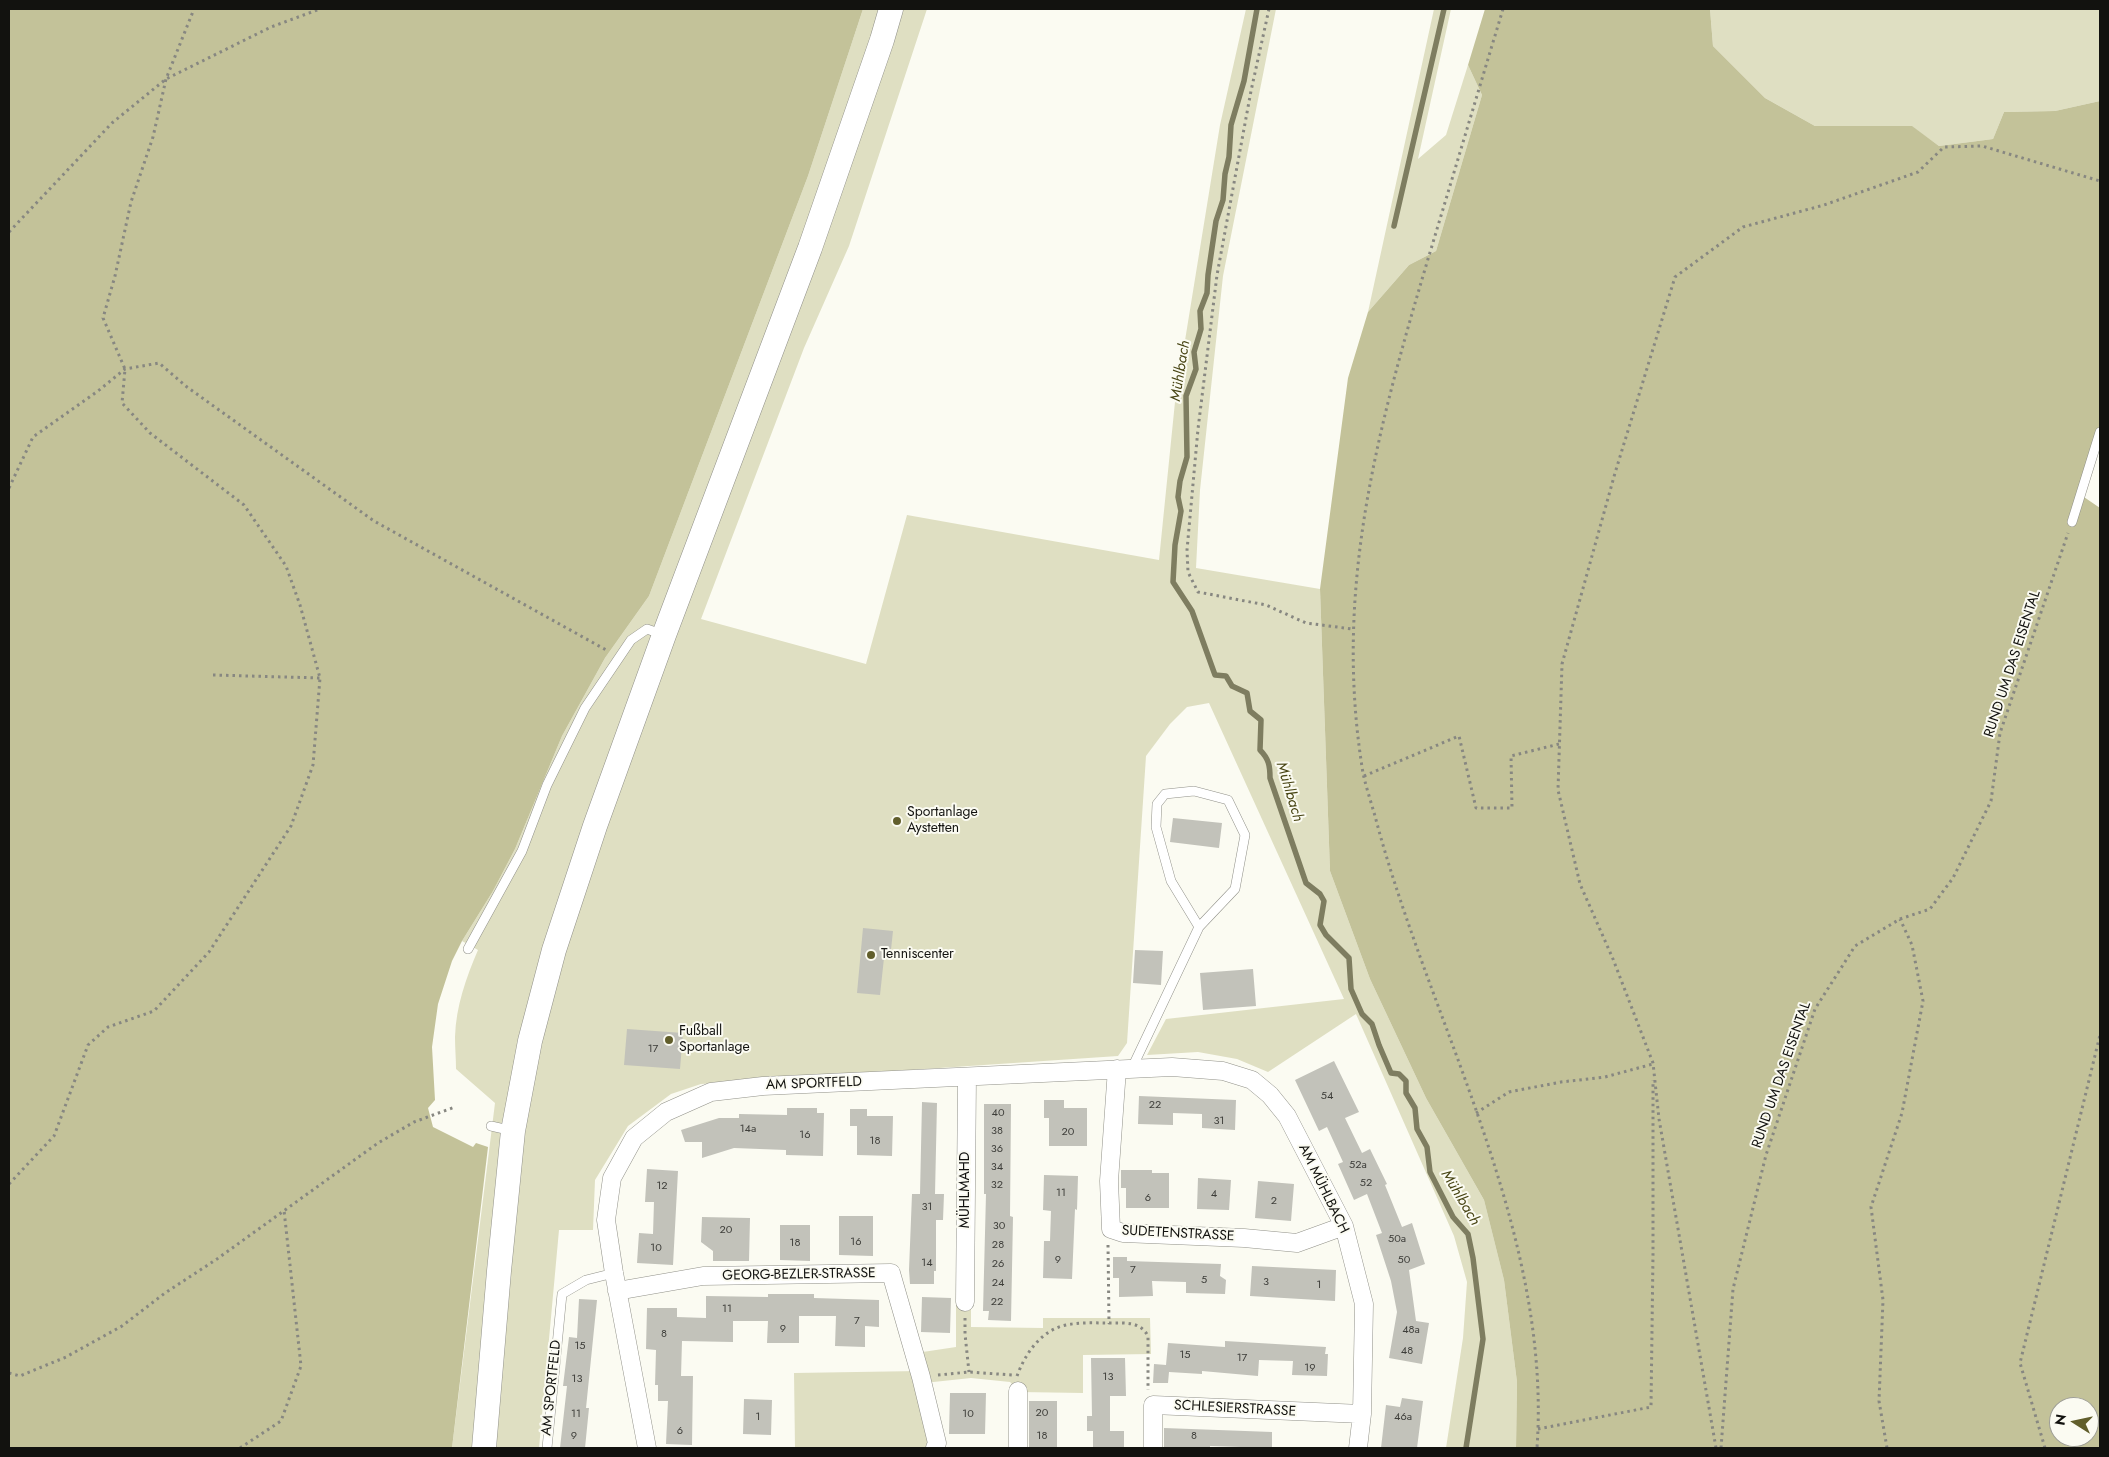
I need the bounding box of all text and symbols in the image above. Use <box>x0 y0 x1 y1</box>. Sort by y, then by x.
water label: Mühlbach <box>1167 339 1195 403</box>
street label: RUND UM DAS EISENTAL <box>1981 588 2045 740</box>
water label: Mühlbach <box>1271 760 1307 824</box>
place label: Sportanlage Aystetten <box>907 805 978 838</box>
marker: Sportanlage Aystetten <box>891 815 903 827</box>
place label: Tenniscenter <box>881 947 954 963</box>
marker: Tenniscenter <box>865 949 877 961</box>
street label: RUND UM DAS EISENTAL <box>1749 1000 1815 1150</box>
place label: Fußball Sportanlage <box>679 1024 750 1056</box>
marker: Fußball Sportanlage <box>663 1034 675 1046</box>
house number: 17 <box>648 1042 658 1056</box>
street label: AM SPORTFELD <box>766 1074 862 1094</box>
house number: 54 <box>1321 1089 1333 1103</box>
house number: 22 <box>1149 1098 1161 1112</box>
house number: 40 <box>991 1106 1005 1120</box>
house number: 31 <box>1214 1114 1224 1128</box>
house number: 14a <box>740 1122 756 1136</box>
house number: 38 <box>991 1124 1003 1138</box>
house number: 20 <box>1062 1125 1074 1139</box>
house number: 16 <box>799 1128 811 1142</box>
house number: 18 <box>870 1134 880 1148</box>
house number: 36 <box>991 1142 1003 1156</box>
street label: AM MÜHLBACH <box>1294 1142 1352 1236</box>
street label: MÜHLMAHD <box>958 1152 974 1228</box>
house number: 52a <box>1349 1158 1367 1172</box>
house number: 34 <box>991 1160 1003 1174</box>
water label: Mühlbach <box>1436 1167 1484 1229</box>
house number: 52 <box>1360 1176 1372 1190</box>
house number: 32 <box>991 1178 1003 1192</box>
house number: 12 <box>656 1179 668 1193</box>
house number: 11 <box>1056 1186 1066 1200</box>
house number: 4 <box>1211 1187 1217 1201</box>
house number: 6 <box>1145 1191 1151 1205</box>
house number: 2 <box>1271 1194 1277 1208</box>
house number: 31 <box>922 1200 932 1214</box>
house number: 30 <box>993 1219 1005 1233</box>
house number: 20 <box>720 1223 732 1237</box>
street label: SUDETENSTRASSE <box>1121 1223 1235 1245</box>
house number: 50a <box>1388 1232 1406 1246</box>
house number: 16 <box>850 1235 862 1249</box>
house number: 18 <box>790 1236 800 1250</box>
house number: 28 <box>992 1238 1004 1252</box>
house number: 10 <box>650 1241 662 1255</box>
house number: 9 <box>1055 1253 1061 1267</box>
house number: 50 <box>1398 1253 1410 1267</box>
house number: 14 <box>921 1256 933 1270</box>
house number: 26 <box>992 1257 1004 1271</box>
house number: 7 <box>1130 1263 1136 1277</box>
street label: GEORG-BEZLER-STRASSE <box>722 1265 876 1285</box>
house number: 5 <box>1201 1273 1207 1287</box>
house number: 3 <box>1263 1275 1269 1289</box>
house number: 24 <box>992 1276 1004 1290</box>
house number: 1 <box>1317 1278 1321 1292</box>
house number: 22 <box>991 1295 1003 1309</box>
house number: 11 <box>722 1302 732 1316</box>
house number: 7 <box>854 1314 860 1328</box>
house number: 9 <box>780 1322 786 1336</box>
house number: 48a <box>1402 1323 1420 1337</box>
house number: 8 <box>661 1327 667 1341</box>
street label: AM SPORTFELD <box>539 1339 565 1437</box>
house number: 15 <box>574 1339 586 1353</box>
house number: 48 <box>1401 1344 1413 1358</box>
house number: 15 <box>1179 1348 1191 1362</box>
house number: 17 <box>1237 1351 1247 1365</box>
house number: 19 <box>1304 1361 1316 1375</box>
house number: 13 <box>1103 1370 1113 1384</box>
house number: 13 <box>572 1372 582 1386</box>
street label: SCHLESIERSTRASSE <box>1174 1397 1296 1421</box>
north arrow <box>2049 1397 2099 1447</box>
house number: 20 <box>1036 1406 1048 1420</box>
house number: 11 <box>571 1407 581 1421</box>
house number: 10 <box>962 1407 974 1421</box>
house number: 1 <box>756 1410 760 1424</box>
house number: 46a <box>1394 1410 1412 1424</box>
text: N <box>2049 1412 2071 1427</box>
house number: 6 <box>677 1424 683 1438</box>
house number: 9 <box>571 1429 577 1443</box>
house number: 18 <box>1037 1429 1047 1443</box>
house number: 8 <box>1191 1429 1197 1443</box>

